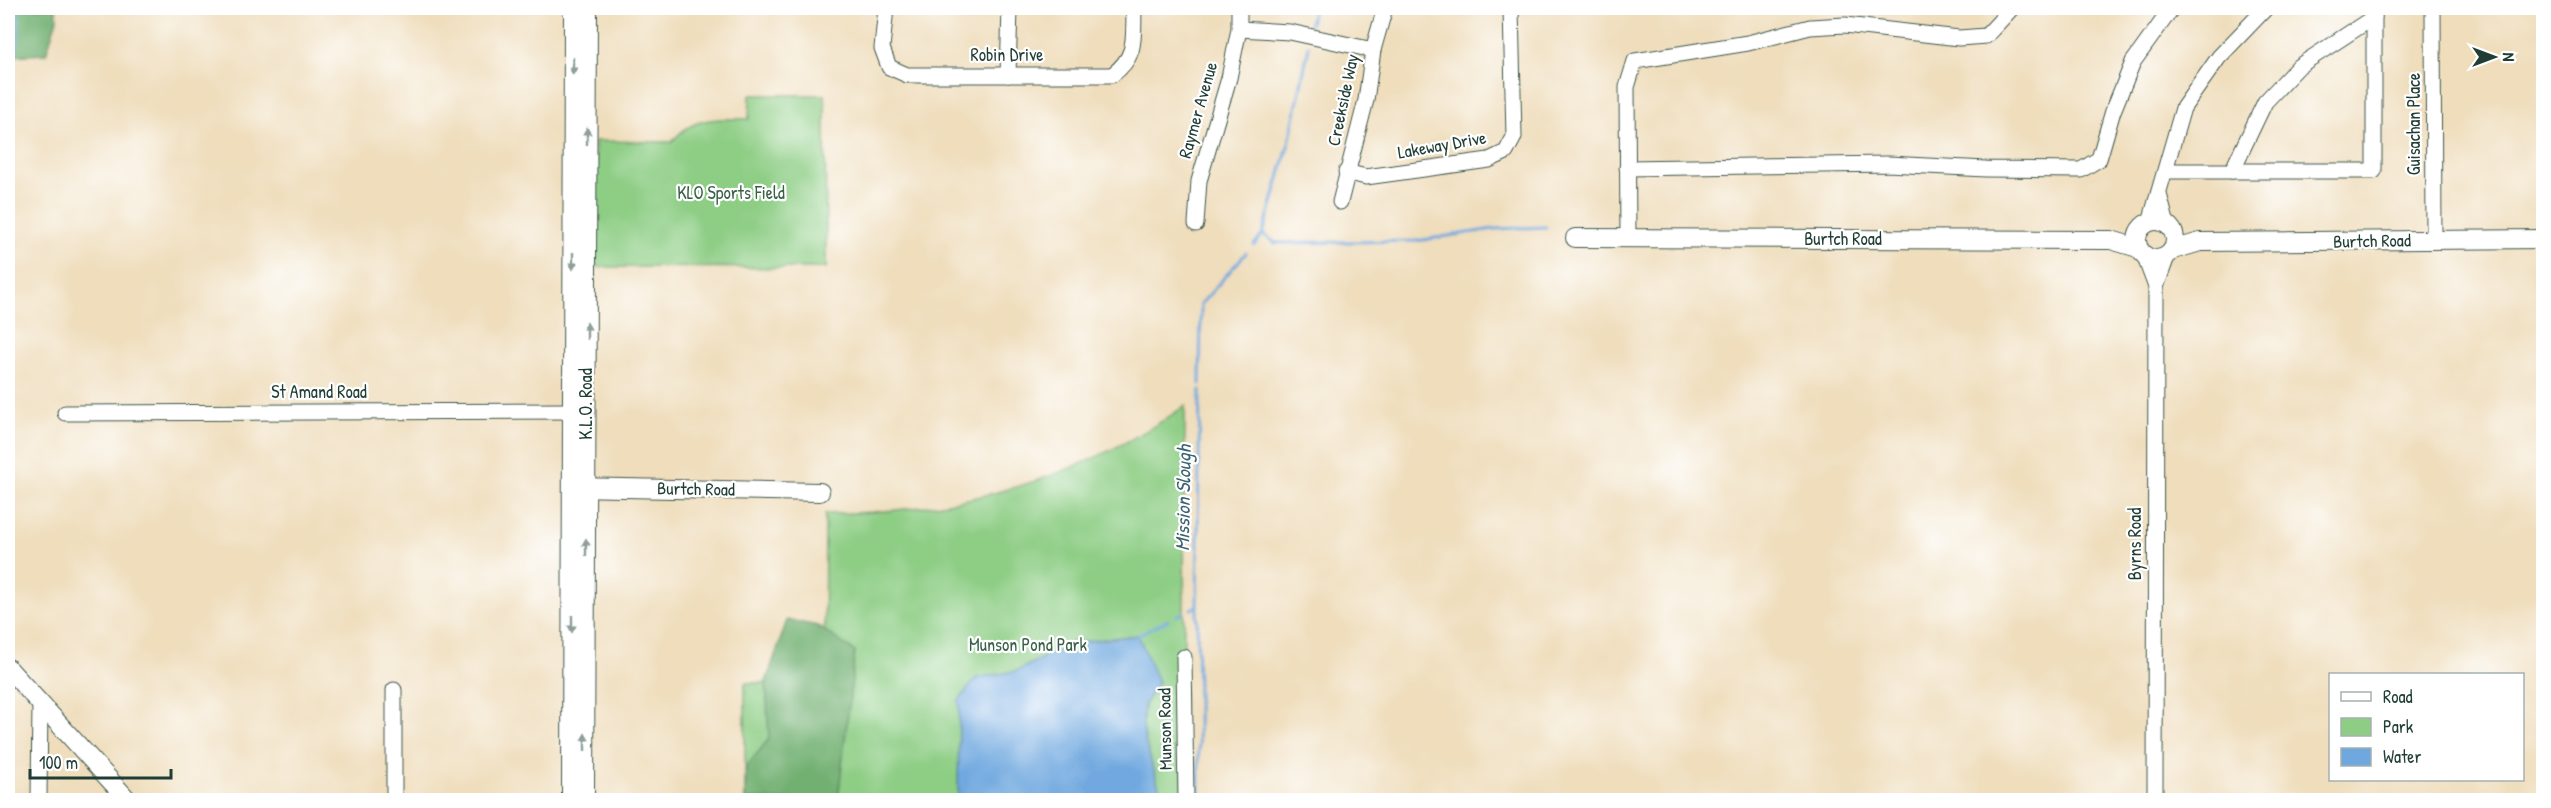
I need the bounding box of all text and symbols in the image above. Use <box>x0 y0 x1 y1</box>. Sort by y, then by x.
north arrow <box>2464 27 2524 87</box>
street label: Robin Drive <box>970 42 1044 67</box>
street label: Creekside Way <box>1321 51 1365 148</box>
text: N <box>2498 53 2520 62</box>
one-way arrow <box>568 56 578 75</box>
street label: Raymer Avenue <box>1172 59 1223 161</box>
street label: Guisachan Place <box>2401 73 2426 175</box>
street label: Lakeway Drive <box>1396 124 1488 165</box>
one-way arrow <box>583 127 592 146</box>
park label: KLO Sports Field <box>677 180 785 205</box>
street label: Burtch Road <box>1804 226 1882 251</box>
street label: Burtch Road <box>2333 227 2411 254</box>
one-way arrow <box>568 251 578 270</box>
one-way arrow <box>582 322 592 341</box>
street label: K.L.O. Road <box>573 368 598 440</box>
street label: St Amand Road <box>271 379 367 404</box>
water label: Mission Slough <box>1168 443 1198 551</box>
street label: Burtch Road <box>657 475 735 502</box>
street label: Byrns Road <box>2122 508 2147 580</box>
one-way arrow <box>581 538 591 557</box>
one-way arrow <box>567 614 577 633</box>
park label: Munson Pond Park <box>969 632 1087 657</box>
legend <box>2329 673 2524 781</box>
text: Road <box>2383 684 2413 709</box>
street label: Munson Road <box>1151 688 1178 770</box>
text: Park <box>2383 714 2414 739</box>
one-way arrow <box>580 733 590 752</box>
scale bar <box>30 742 171 780</box>
text: Water <box>2383 744 2421 769</box>
text: 100 m <box>39 750 78 775</box>

